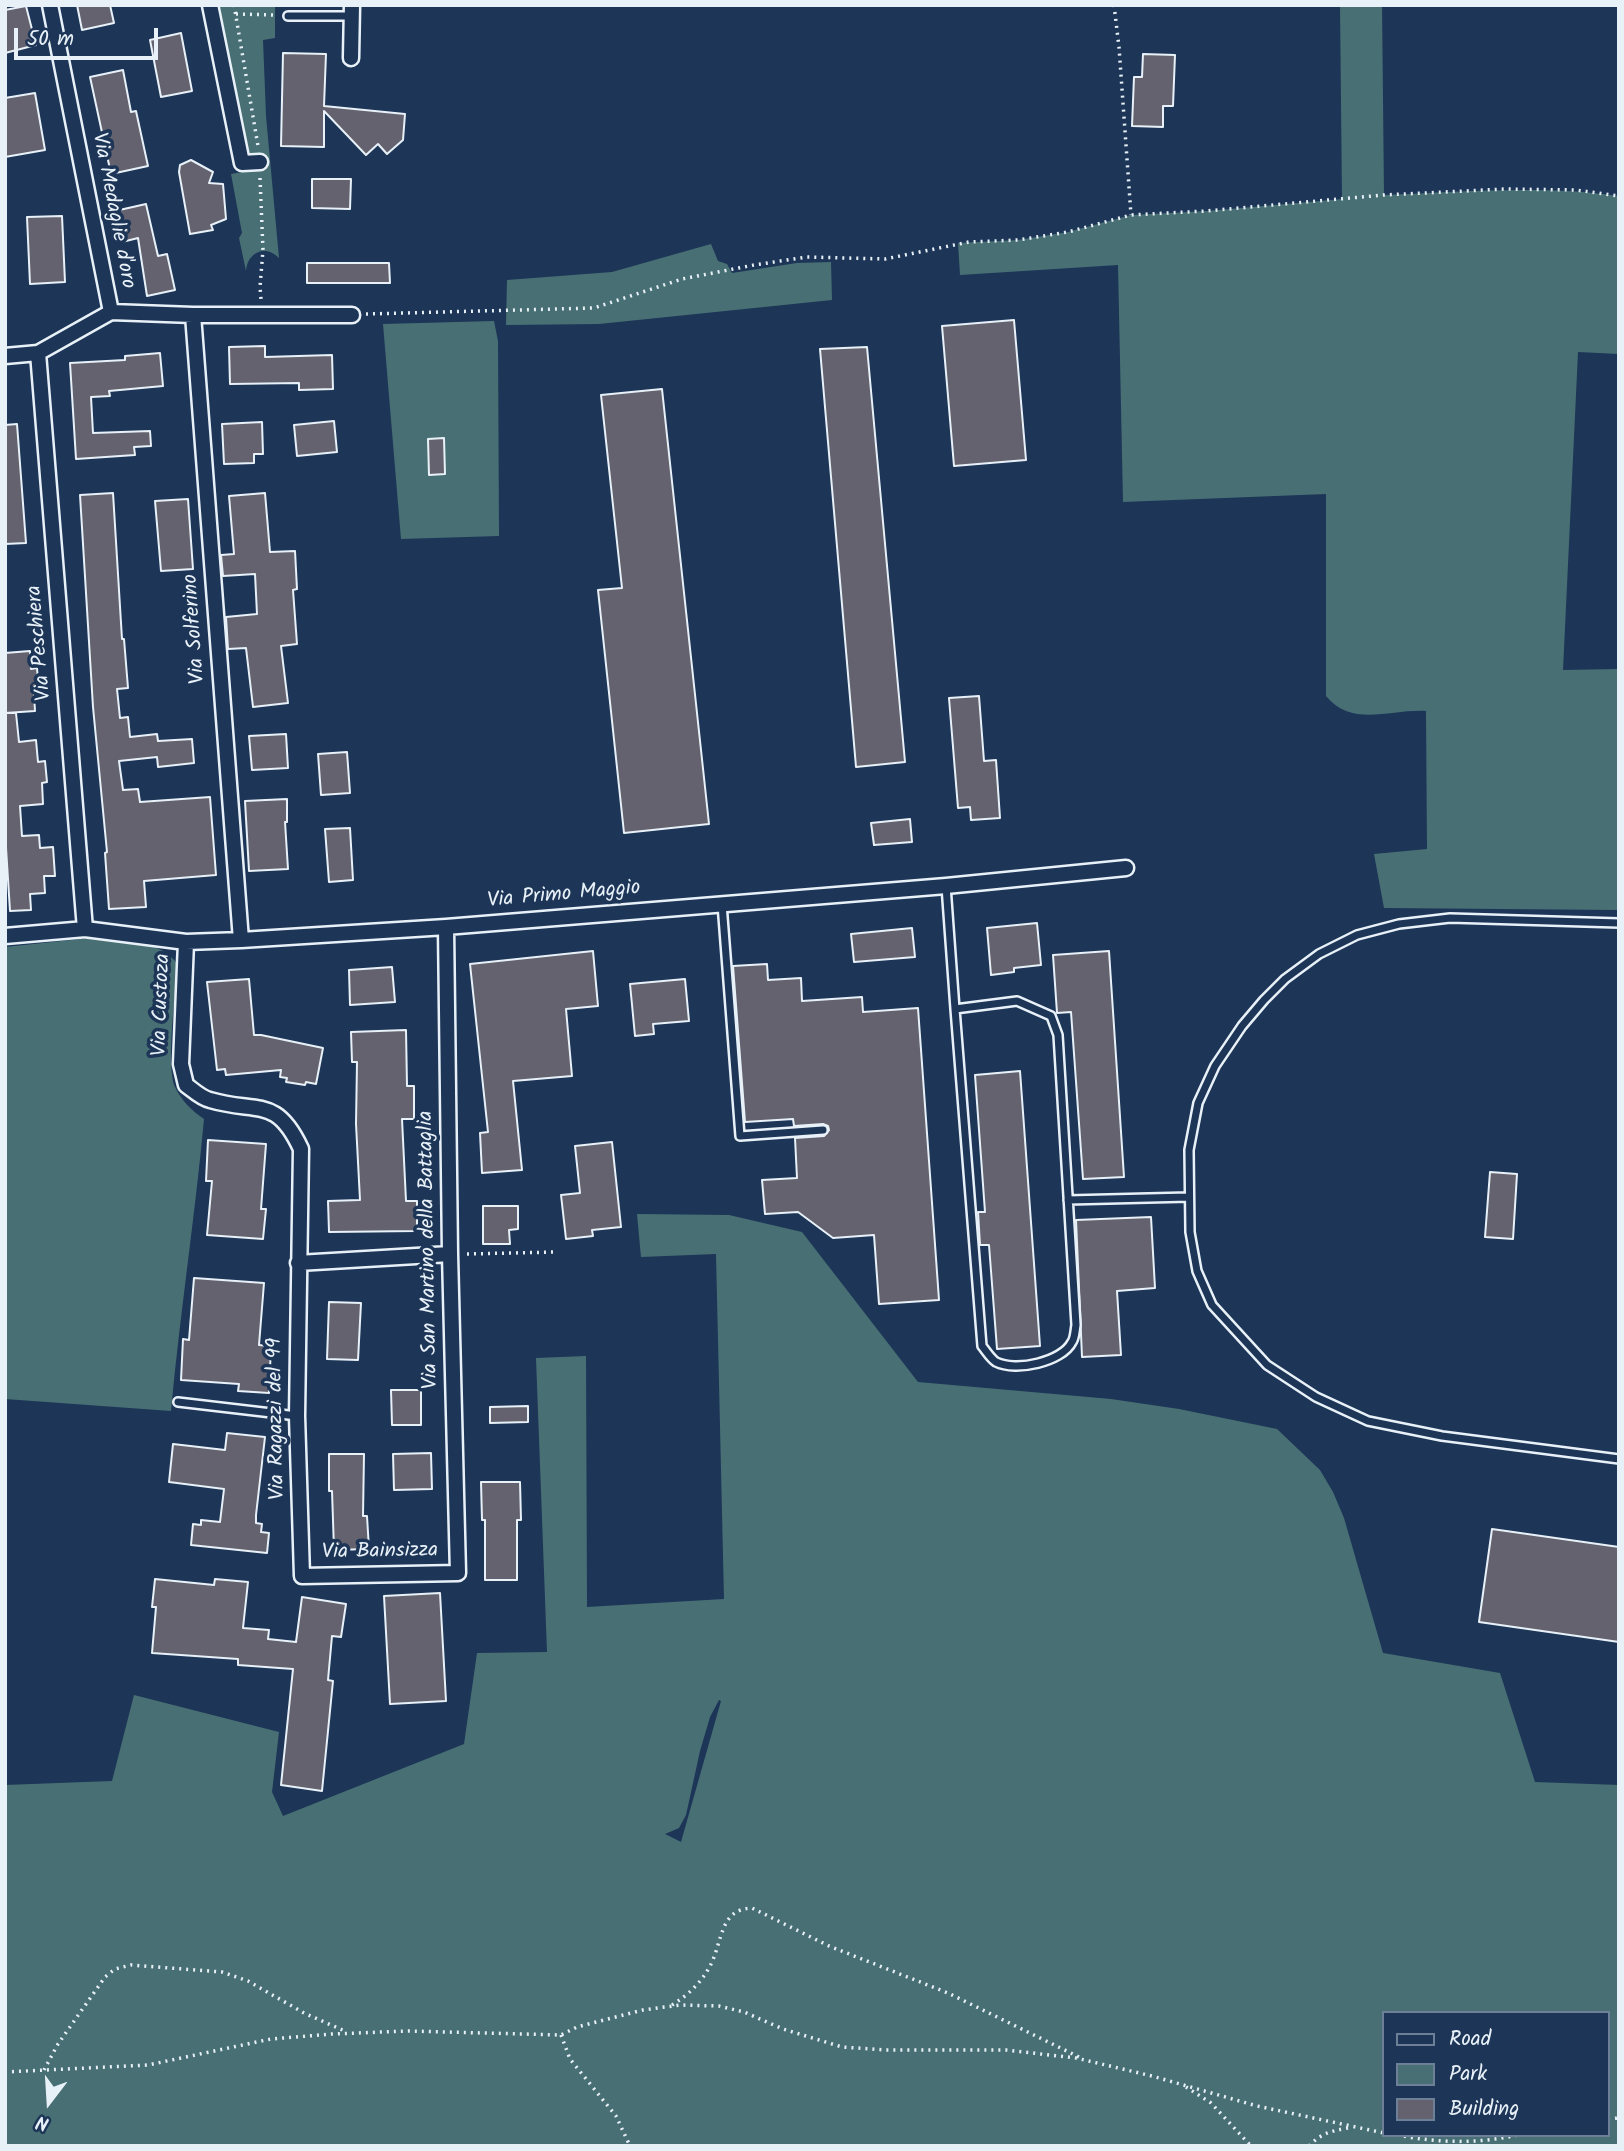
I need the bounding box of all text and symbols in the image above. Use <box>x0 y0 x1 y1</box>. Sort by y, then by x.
scale bar <box>18 14 161 58</box>
text: 50 m <box>27 23 74 56</box>
street label: Via Medaglie d'oro <box>85 131 139 291</box>
street label: Via Solferino <box>180 573 212 685</box>
street label: Via Peschiera <box>23 584 59 702</box>
street label: Via Primo Maggio <box>487 877 641 915</box>
street label: Via Custoza <box>149 953 177 1057</box>
street label: Via San Martino della Battaglia <box>415 1111 445 1389</box>
street label: Via Ragazzi del 99 <box>264 1338 292 1500</box>
street label: Via Bainsizza <box>322 1539 438 1567</box>
legend <box>1382 2011 1610 2137</box>
text: Road <box>1449 2023 1491 2056</box>
text: Park <box>1449 2058 1487 2091</box>
north arrow <box>14 2067 84 2137</box>
text: Building <box>1449 2093 1519 2126</box>
text: N <box>33 2106 53 2138</box>

